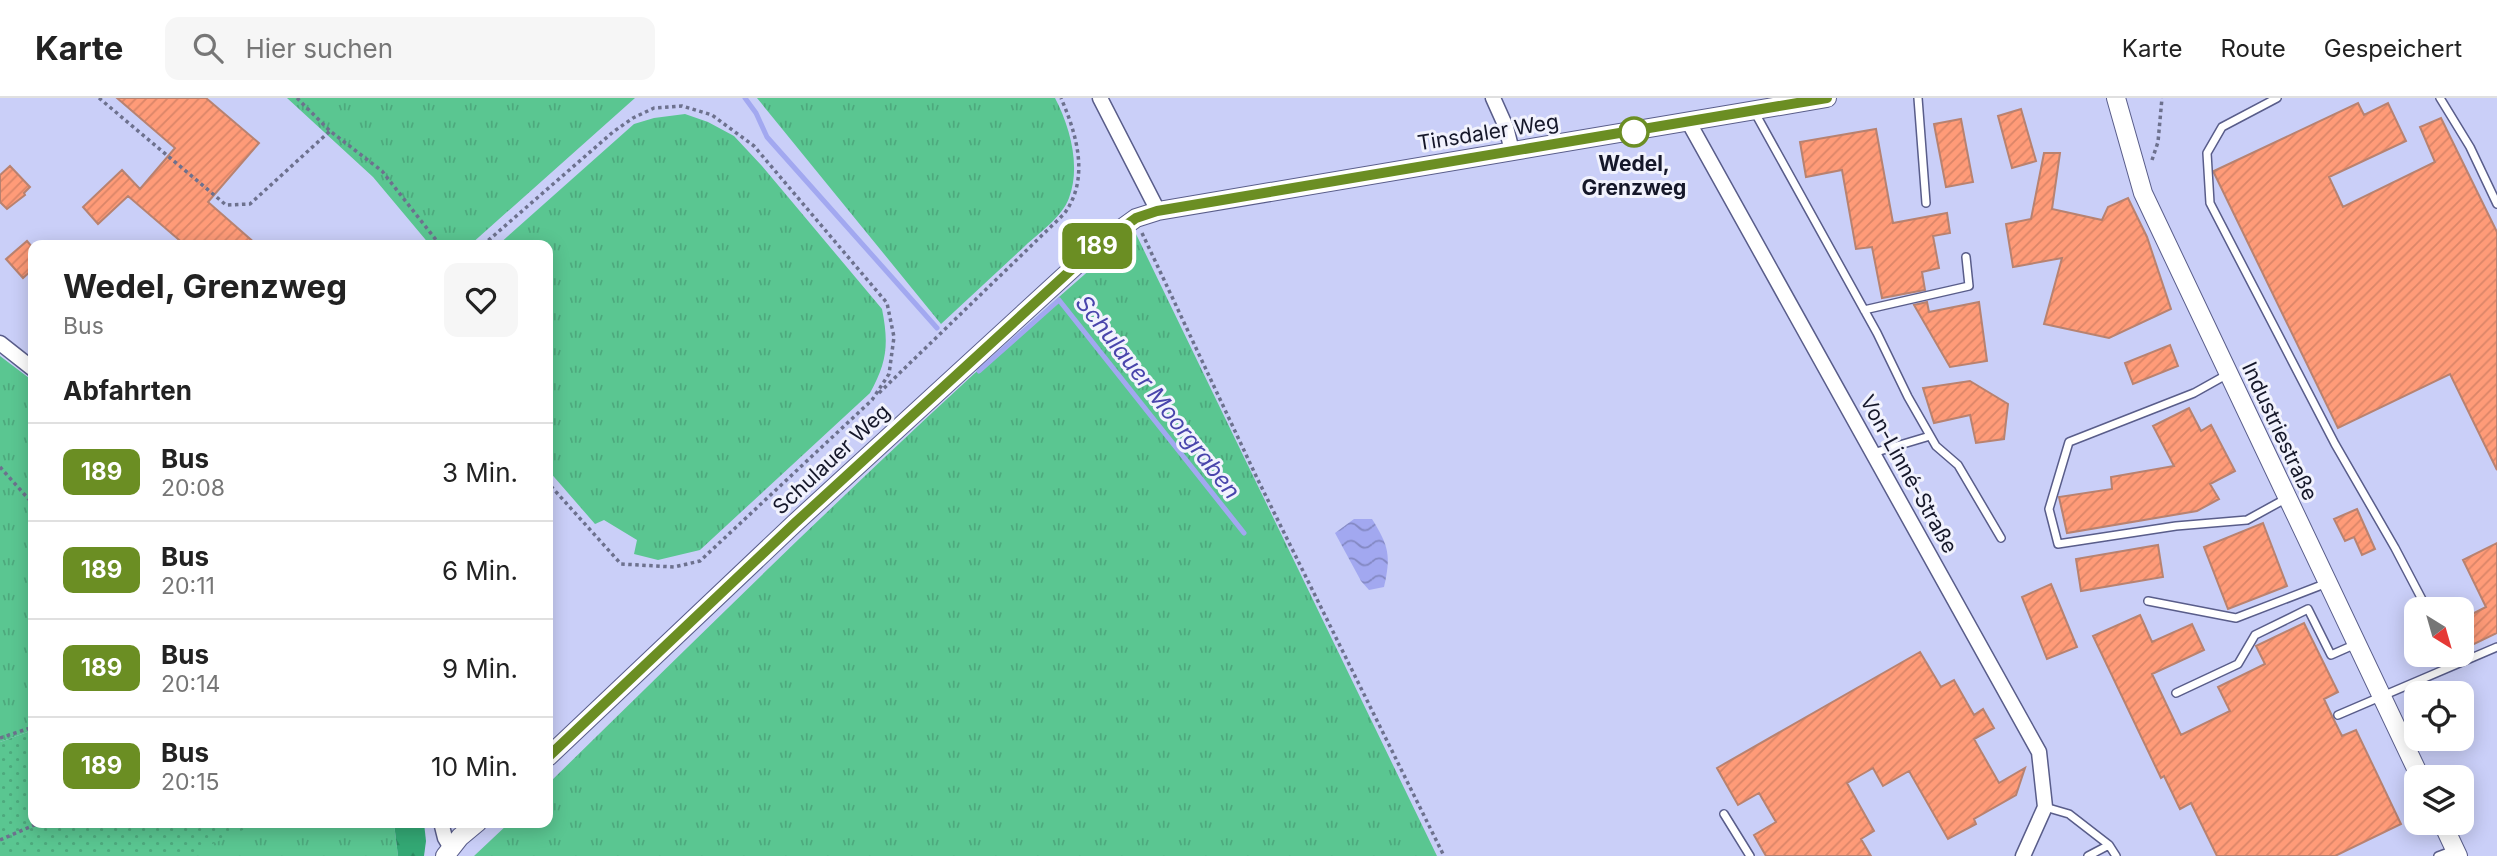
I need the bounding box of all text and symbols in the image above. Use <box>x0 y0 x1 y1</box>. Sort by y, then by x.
search box <box>165 17 655 80</box>
text: Karte <box>35 28 123 68</box>
icon: search <box>189 29 227 67</box>
text: Hier suchen <box>245 33 393 64</box>
text: Karte <box>2122 34 2182 63</box>
text: Route <box>2220 34 2286 63</box>
text: Gespeichert <box>2324 34 2462 63</box>
street label: Tinsdaler Weg <box>1416 108 1560 156</box>
marker: Wedel, Grenzweg <box>1619 117 1649 147</box>
place label: Wedel, Grenzweg <box>1582 151 1686 200</box>
line badge: 189 <box>1057 223 1137 269</box>
text: 189 <box>1076 231 1118 260</box>
button: heart <box>444 263 518 337</box>
text: Wedel, Grenzweg <box>63 266 347 306</box>
water label: Schulauer Moorgraben <box>1070 290 1246 504</box>
text: Bus <box>63 312 104 340</box>
street label: Industriestraße <box>2237 358 2323 504</box>
text: Abfahrten <box>63 375 192 406</box>
street label: Von-Linné-Straße <box>1855 391 1963 557</box>
street label: Schulauer Weg <box>767 399 895 519</box>
text: Bus <box>161 443 209 474</box>
text: 189 <box>81 457 122 486</box>
text: 3 Min. <box>442 457 518 488</box>
text: 20:08 <box>161 474 225 502</box>
text: Bus <box>161 541 209 572</box>
text: 189 <box>81 555 122 584</box>
text: 6 Min. <box>442 555 518 586</box>
text: 20:11 <box>161 572 215 600</box>
north arrow <box>2404 597 2474 667</box>
map controls <box>2404 597 2474 835</box>
text: Bus <box>161 639 209 670</box>
text: 189 <box>81 653 122 682</box>
text: 9 Min. <box>442 653 518 684</box>
text: 20:14 <box>161 670 220 698</box>
button: locate <box>2404 681 2474 751</box>
text: Bus <box>161 737 209 768</box>
text: 189 <box>81 751 122 780</box>
text: 10 Min. <box>431 751 518 782</box>
button: layers <box>2404 765 2474 835</box>
text: 20:15 <box>161 768 220 796</box>

